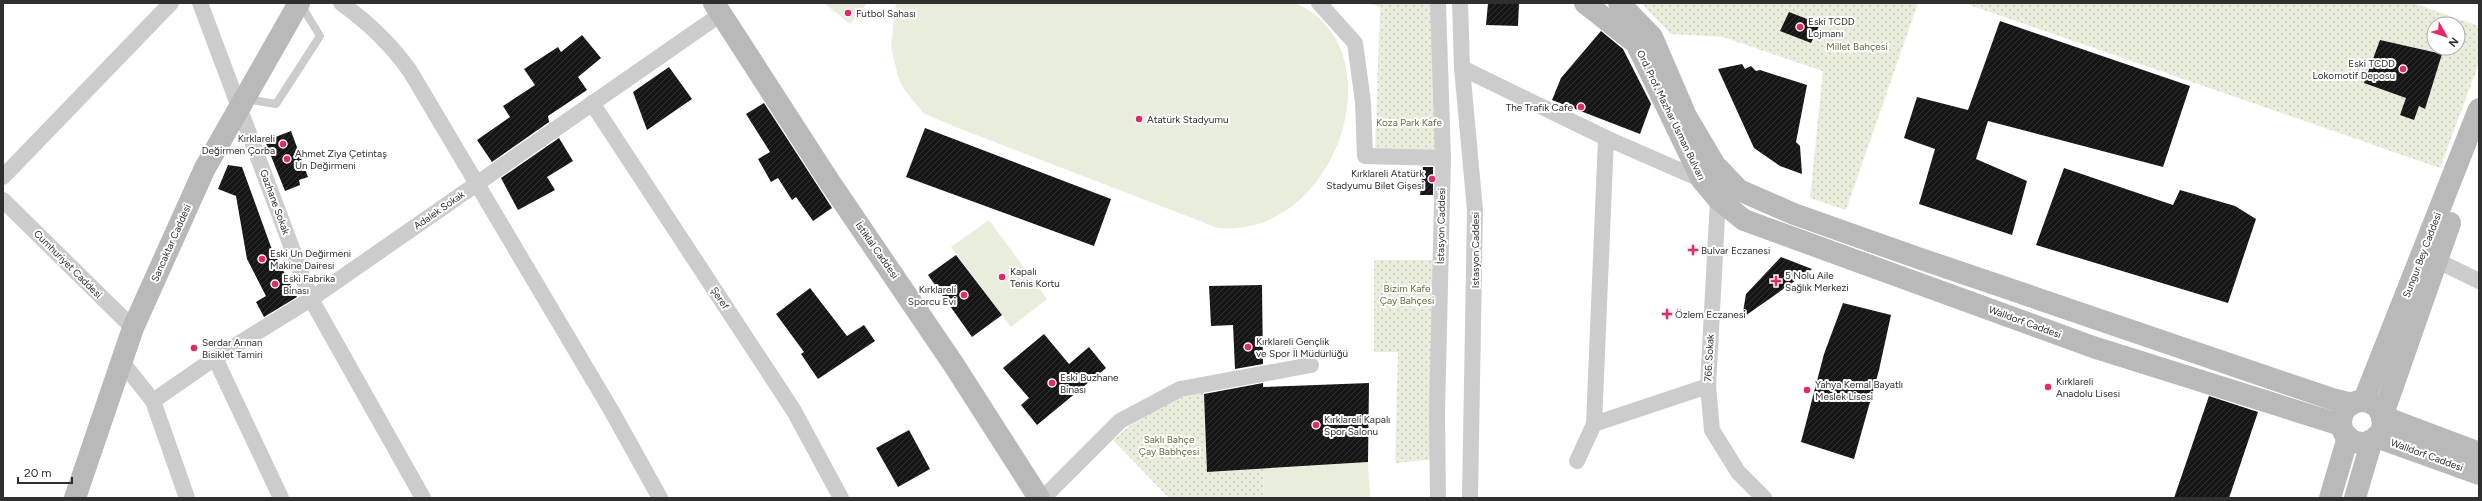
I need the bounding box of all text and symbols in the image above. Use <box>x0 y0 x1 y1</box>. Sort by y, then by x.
place label: Futbol Sahası <box>856 7 916 20</box>
marker: Futbol Sahası <box>843 8 853 18</box>
place label: Eski TCDD Lojmanı <box>1808 15 1855 40</box>
north arrow <box>2426 16 2466 56</box>
marker: Eski TCDD Lojmanı <box>1795 22 1805 32</box>
text: N <box>2446 35 2461 49</box>
park label: Millet Bahçesi <box>1826 40 1888 53</box>
street label: Ord. Prof. Mazhar Usman Bulvarı <box>1634 48 1708 182</box>
place label: Eski TCDD Lokomotif Deposu <box>2313 57 2395 82</box>
marker: Eski TCDD Lokomotif Deposu <box>2398 64 2408 74</box>
place label: The Trafik Cafe <box>1506 101 1574 114</box>
marker: The Trafik Cafe <box>1576 102 1586 112</box>
place label: Atatürk Stadyumu <box>1147 113 1228 126</box>
marker: Atatürk Stadyumu <box>1134 114 1144 124</box>
park label: Koza Park Kafe <box>1376 116 1443 129</box>
place label: Kırklareli Değirmen Çorba <box>202 132 275 157</box>
marker: Kırklareli Değirmen Çorba <box>278 139 288 149</box>
place label: Ahmet Ziya Çetintaş Un Değirmeni <box>295 147 387 172</box>
marker: Ahmet Ziya Çetintaş Un Değirmeni <box>282 154 292 164</box>
place label: Kırklareli Atatürk Stadyumu Bilet Gişesi <box>1326 167 1424 192</box>
street label: Gazhane Sokak <box>257 168 293 237</box>
marker: Kırklareli Atatürk Stadyumu Bilet Gişesi <box>1427 174 1437 184</box>
street label: Adalek Sokak <box>411 188 467 232</box>
street label: İstasyon Caddesi <box>1434 188 1448 264</box>
street label: Sancaktar Caddesi <box>148 202 194 284</box>
street label: Sungur Bey Caddesi <box>2400 211 2444 299</box>
street label: Istasyon Caddesi <box>1469 212 1482 288</box>
street label: İstiklal Caddesi <box>853 219 901 281</box>
street label: Cumhuriyet Caddesi <box>31 227 105 301</box>
place label: Bulvar Eczanesi <box>1701 244 1770 257</box>
marker: Bulvar Eczanesi <box>1688 245 1698 255</box>
place label: Eski Un Değirmeni Makine Dairesi <box>270 247 351 272</box>
marker: Eski Un Değirmeni Makine Dairesi <box>257 254 267 264</box>
place label: Kapalı Tenis Kortu <box>1010 265 1060 290</box>
place label: 5 Nolu Aile Sağlık Merkezi <box>1785 269 1849 294</box>
place label: Eski Fabrika Binası <box>283 272 335 297</box>
marker: Kapalı Tenis Kortu <box>997 272 1007 282</box>
marker: 5 Nolu Aile Sağlık Merkezi <box>1770 275 1782 287</box>
marker: Eski Fabrika Binası <box>270 279 280 289</box>
park label: Bizim Kafe Çay Bahçesi <box>1380 282 1434 307</box>
place label: Kırklareli Sporcu Evi <box>908 283 956 308</box>
street label: Şeref <box>708 284 732 312</box>
marker: Kırklareli Sporcu Evi <box>959 290 969 300</box>
street label: Walldorf Caddesi <box>1987 303 2063 341</box>
place label: Özlem Eczanesi <box>1675 308 1746 321</box>
marker: Özlem Eczanesi <box>1662 309 1672 319</box>
street label: 766. Sokak <box>1701 334 1717 382</box>
place label: Kırklareli Gençlik ve Spor İl Müdürlüğü <box>1256 335 1348 360</box>
place label: Serdar Arınan Bisiklet Tamiri <box>202 336 263 361</box>
marker: Kırklareli Gençlik ve Spor İl Müdürlüğü <box>1243 342 1253 352</box>
marker: Serdar Arınan Bisiklet Tamiri <box>189 343 199 353</box>
place label: Eski Buzhane Binası <box>1060 371 1119 396</box>
place label: Kırklareli Anadolu Lisesi <box>2056 375 2120 400</box>
marker: Eski Buzhane Binası <box>1047 378 1057 388</box>
place label: Yahya Kemal Bayatlı Meslek Lisesi <box>1815 378 1903 403</box>
marker: Kırklareli Anadolu Lisesi <box>2043 382 2053 392</box>
marker: Yahya Kemal Bayatlı Meslek Lisesi <box>1802 385 1812 395</box>
place label: Kırklareli Kapalı Spor Salonu <box>1324 413 1390 438</box>
marker: Kırklareli Kapalı Spor Salonu <box>1311 420 1321 430</box>
park label: Saklı Bahçe Çay Babhçesi <box>1139 433 1199 458</box>
street label: Walldorf Caddesi <box>2389 436 2465 474</box>
scale bar <box>18 459 72 485</box>
text: 20 m <box>24 466 52 480</box>

